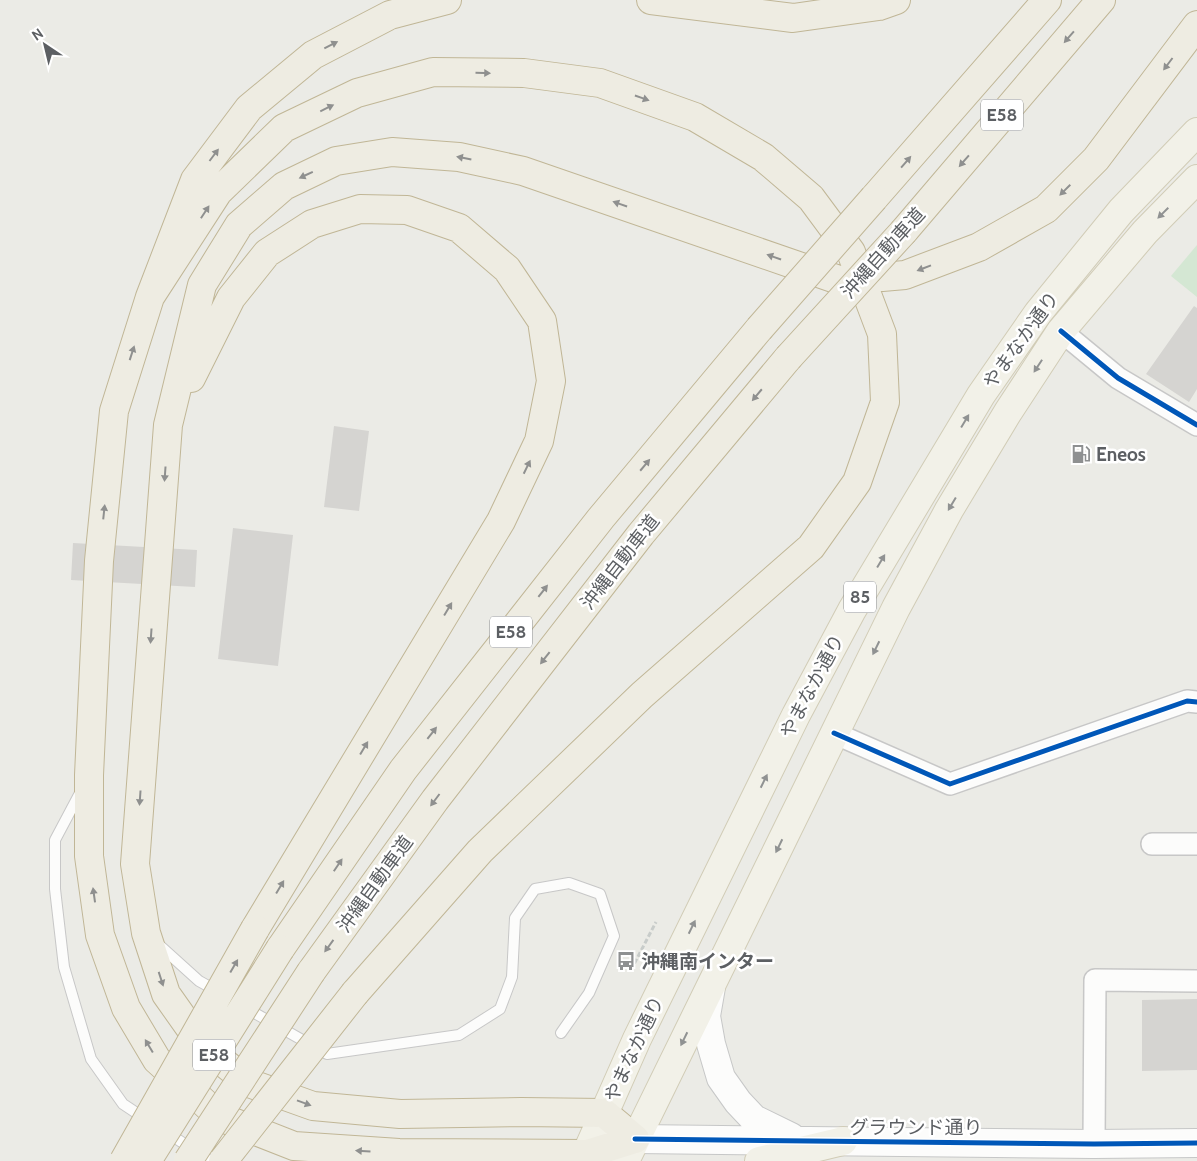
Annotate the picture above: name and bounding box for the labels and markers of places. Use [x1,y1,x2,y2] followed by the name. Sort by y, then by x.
[1070,443,1092,465] fuel station icon: Eneos
[1096,443,1146,466] place label: Eneos
[615,950,637,972] bus stop icon: 沖縄南インター
[641,950,774,973] place label: 沖縄南インター

